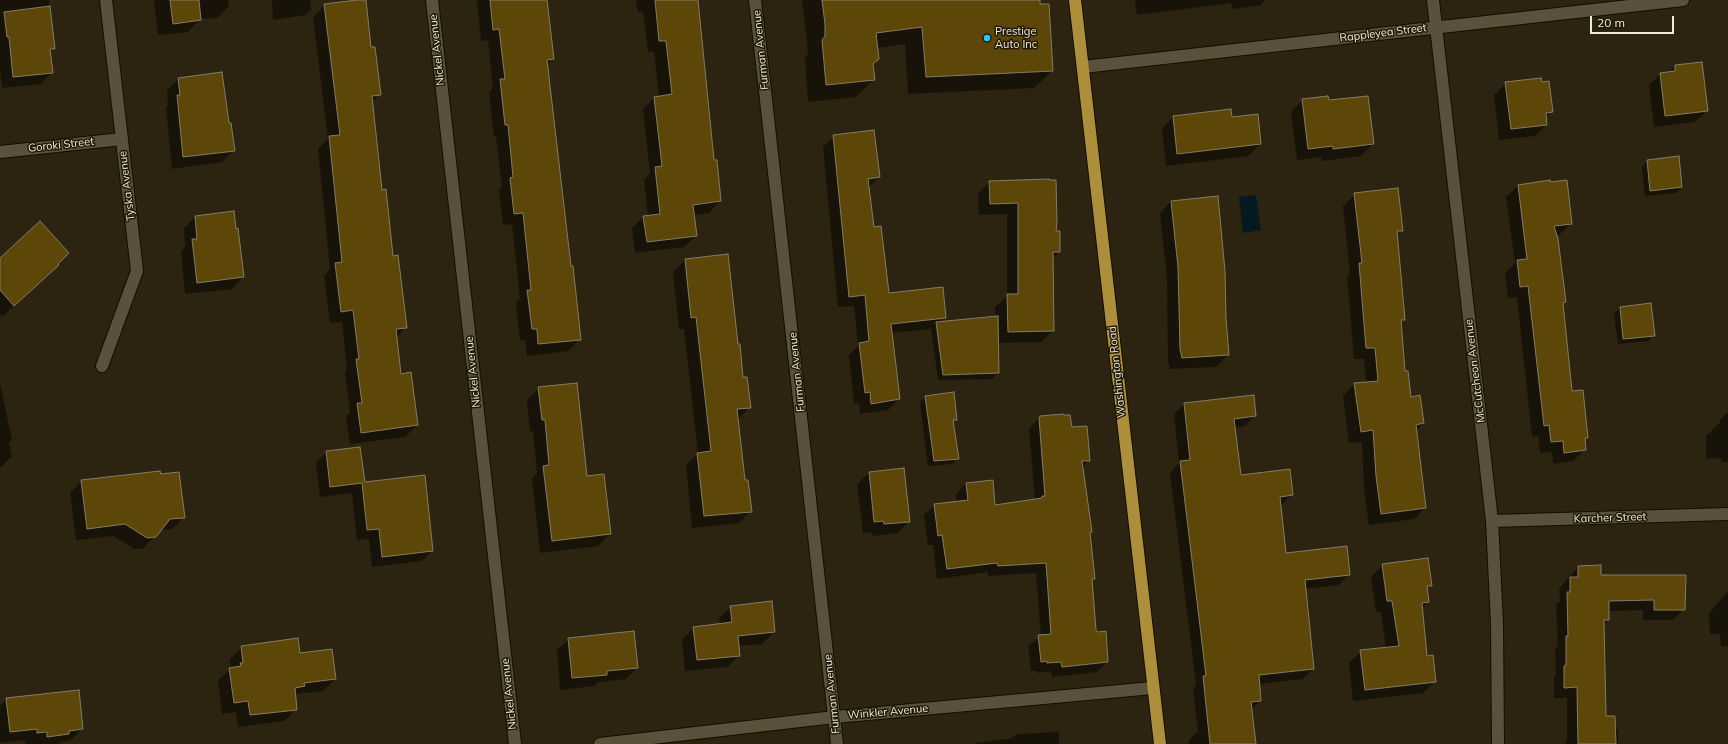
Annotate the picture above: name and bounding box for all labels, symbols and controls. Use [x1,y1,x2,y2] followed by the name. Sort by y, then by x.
[1592,8,1676,34] scale bar
[750,9,772,91] street label: Furman Avenue
[427,14,447,86] street label: Nickel Avenue
[1597,15,1625,30] text: 20 m
[1339,21,1427,45] street label: Rappleyea Street
[995,25,1037,51] place label: Prestige Auto Inc
[982,33,992,43] marker: Prestige Auto Inc
[27,135,95,155] street label: Goroki Street
[116,150,138,222] street label: Tyska Avenue
[1462,318,1488,424] street label: McCutcheon Avenue
[1106,325,1128,419] street label: Washington Road
[786,331,808,413] street label: Furman Avenue
[463,336,483,408] street label: Nickel Avenue
[1573,510,1647,526] street label: Karcher Street
[821,653,843,735] street label: Furman Avenue
[499,658,519,730] street label: Nickel Avenue
[847,702,929,722] street label: Winkler Avenue

